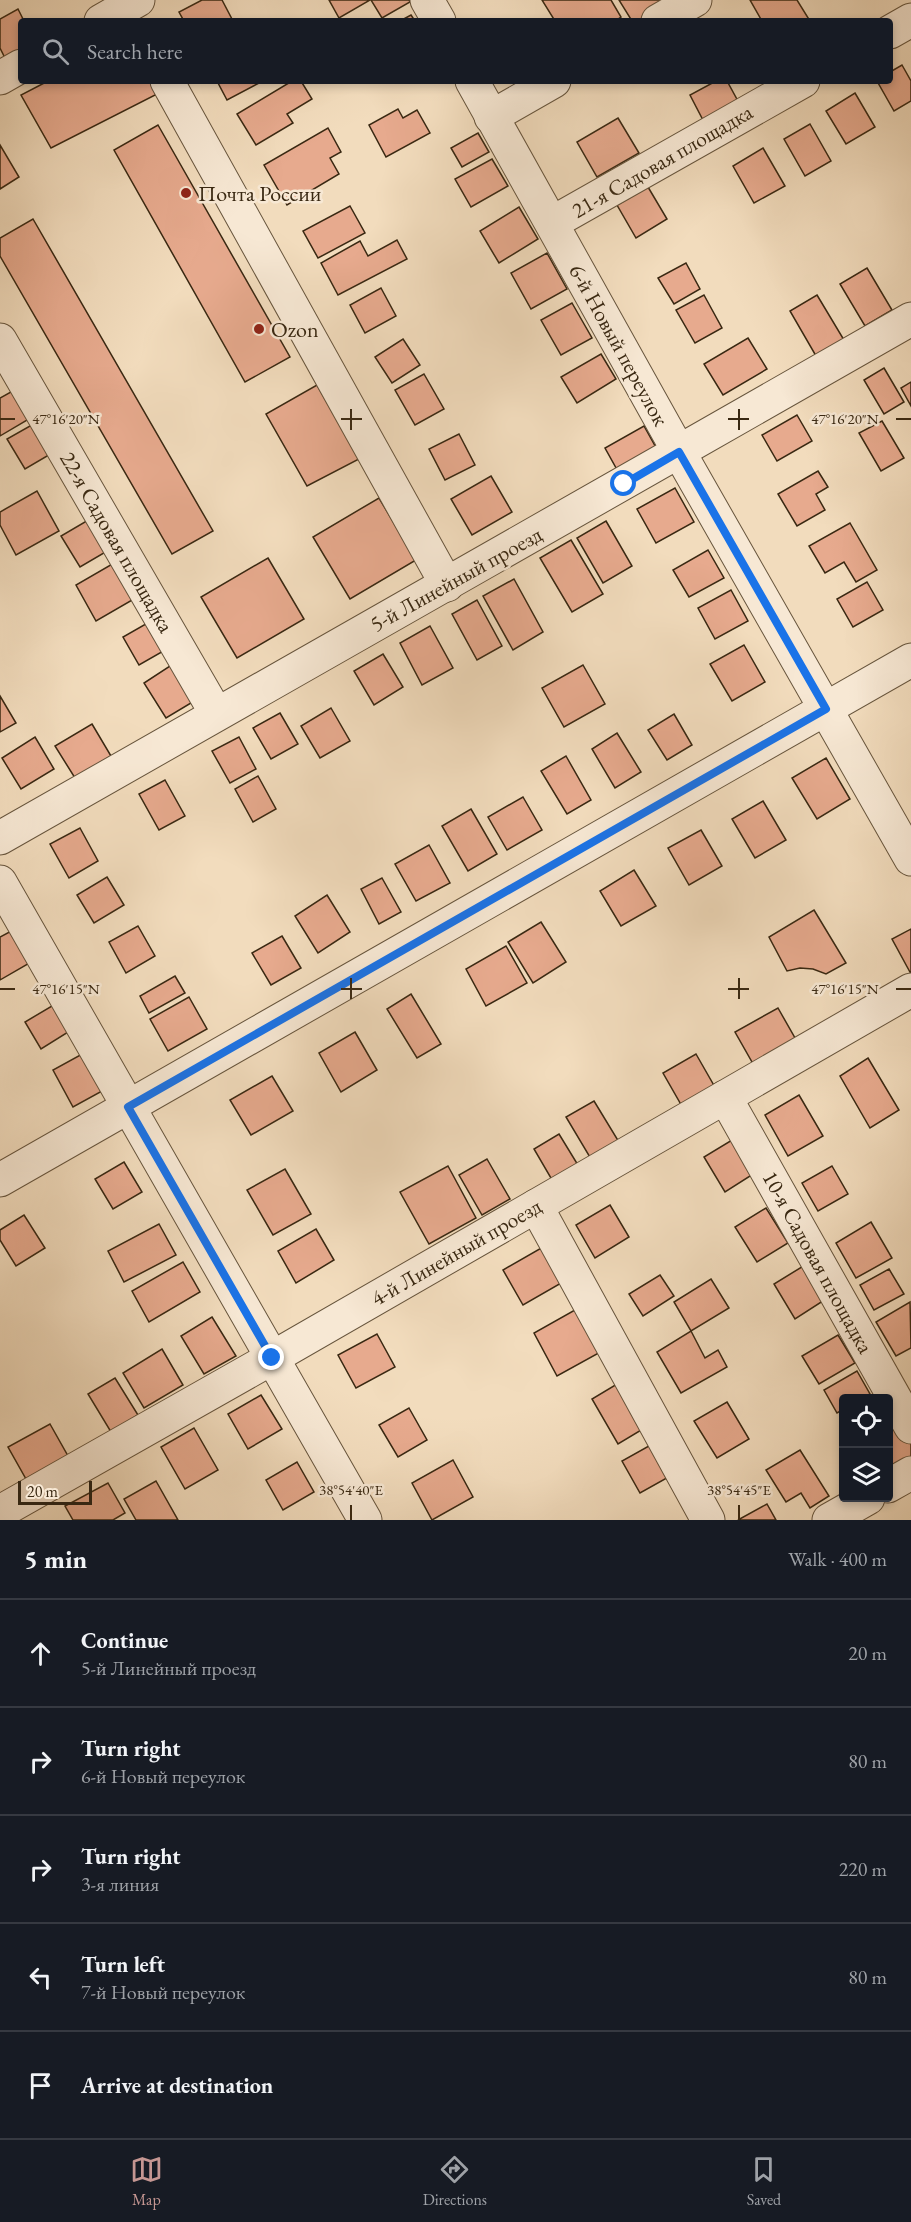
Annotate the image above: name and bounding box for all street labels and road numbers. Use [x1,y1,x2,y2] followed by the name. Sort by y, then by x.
[566,97,758,225] street label: 21-я Садовая площадка
[562,259,676,432] street label: 6-й Новый переулок
[53,446,181,638] street label: 22-я Садовая площадка
[365,520,547,638] street label: 5-й Линейный проезд
[756,1166,880,1359] street label: 10-я Садовая площадка
[365,1191,547,1313] street label: 4-й Линейный проезд

